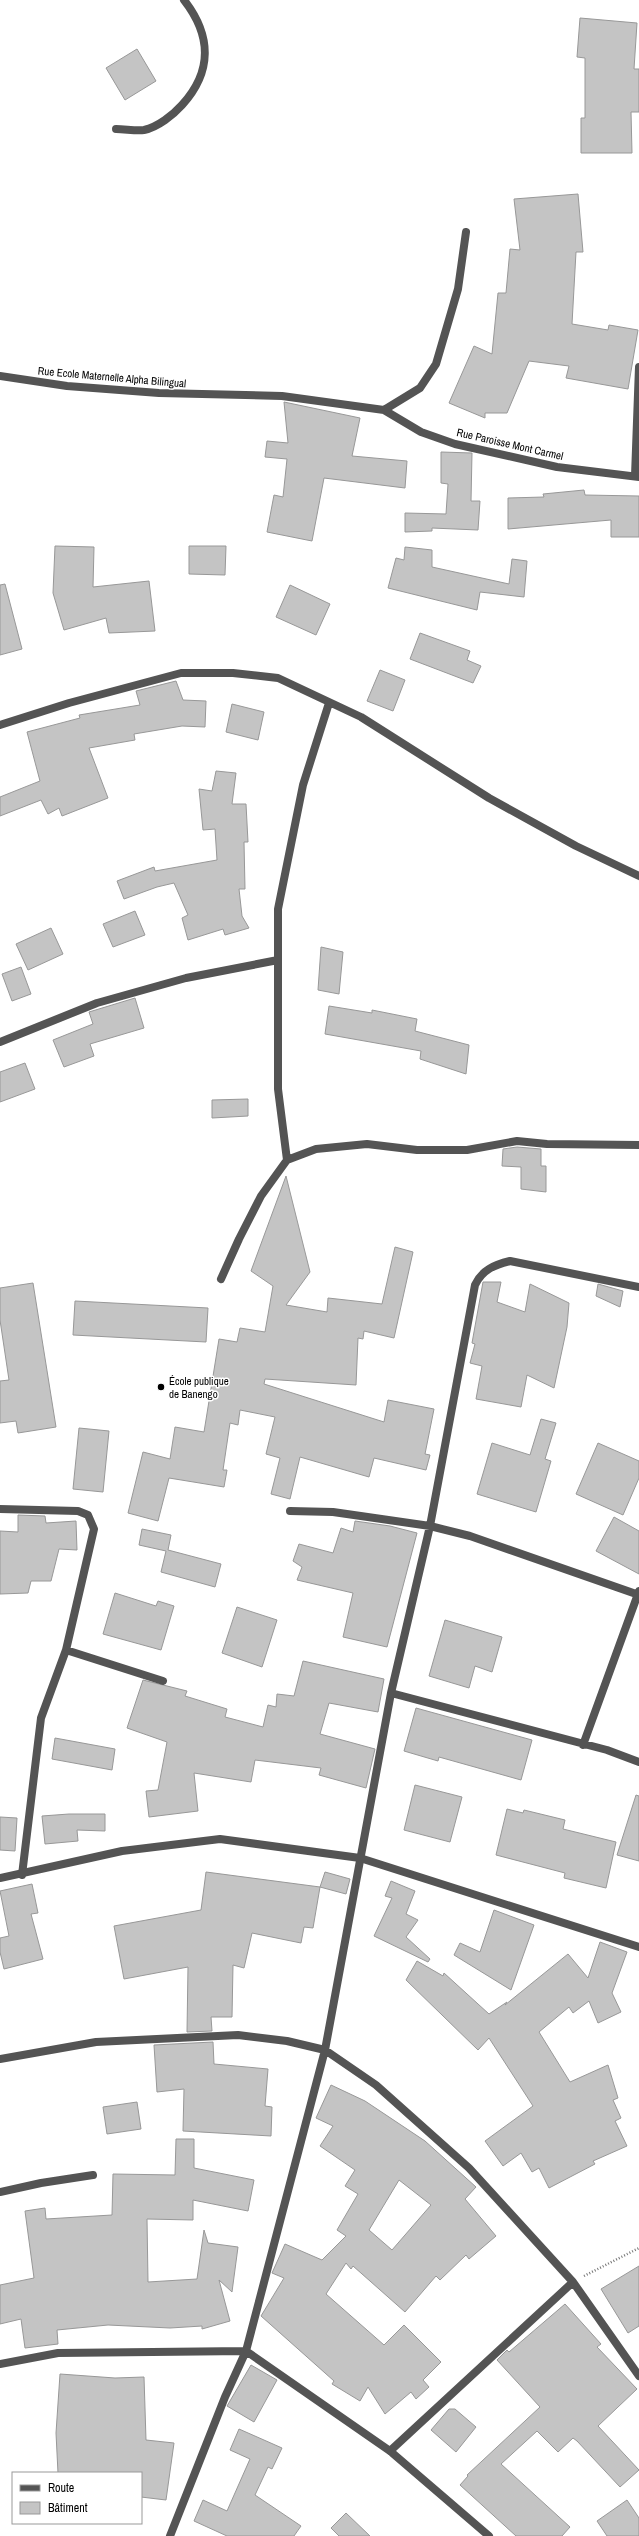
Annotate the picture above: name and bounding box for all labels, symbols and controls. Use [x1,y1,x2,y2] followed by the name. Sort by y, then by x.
[37,364,187,390] street label: Rue Ecole Maternelle Alpha Bilingual
[455,425,565,463] street label: Rue Paroisse Mont Carmel
[169,1374,229,1401] place label: École publique de Banengo
[156,1382,166,1392] marker: École publique de Banengo
[12,2472,142,2524] legend
[48,2480,74,2496] text: Route
[48,2500,88,2516] text: Bâtiment

